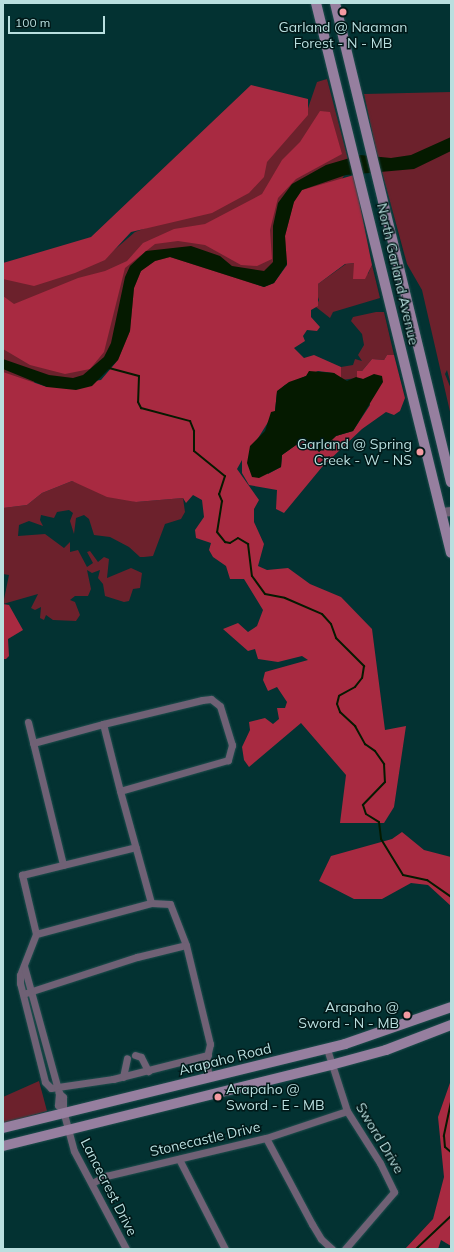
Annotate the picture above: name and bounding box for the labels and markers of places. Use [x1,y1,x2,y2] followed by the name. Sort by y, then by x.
[338,7,348,17] marker: Garland @ Naaman Forest - N - MB
[278,19,408,52] place label: Garland @ Naaman Forest - N - MB
[297,436,412,468] place label: Garland @ Spring Creek - W - NS
[415,447,425,457] marker: Garland @ Spring Creek - W - NS
[298,999,399,1032] place label: Arapaho @ Sword - N - MB
[402,1010,412,1020] marker: Arapaho @ Sword - N - MB
[226,1081,324,1114] place label: Arapaho @ Sword - E - MB
[213,1092,223,1102] marker: Arapaho @ Sword - E - MB

